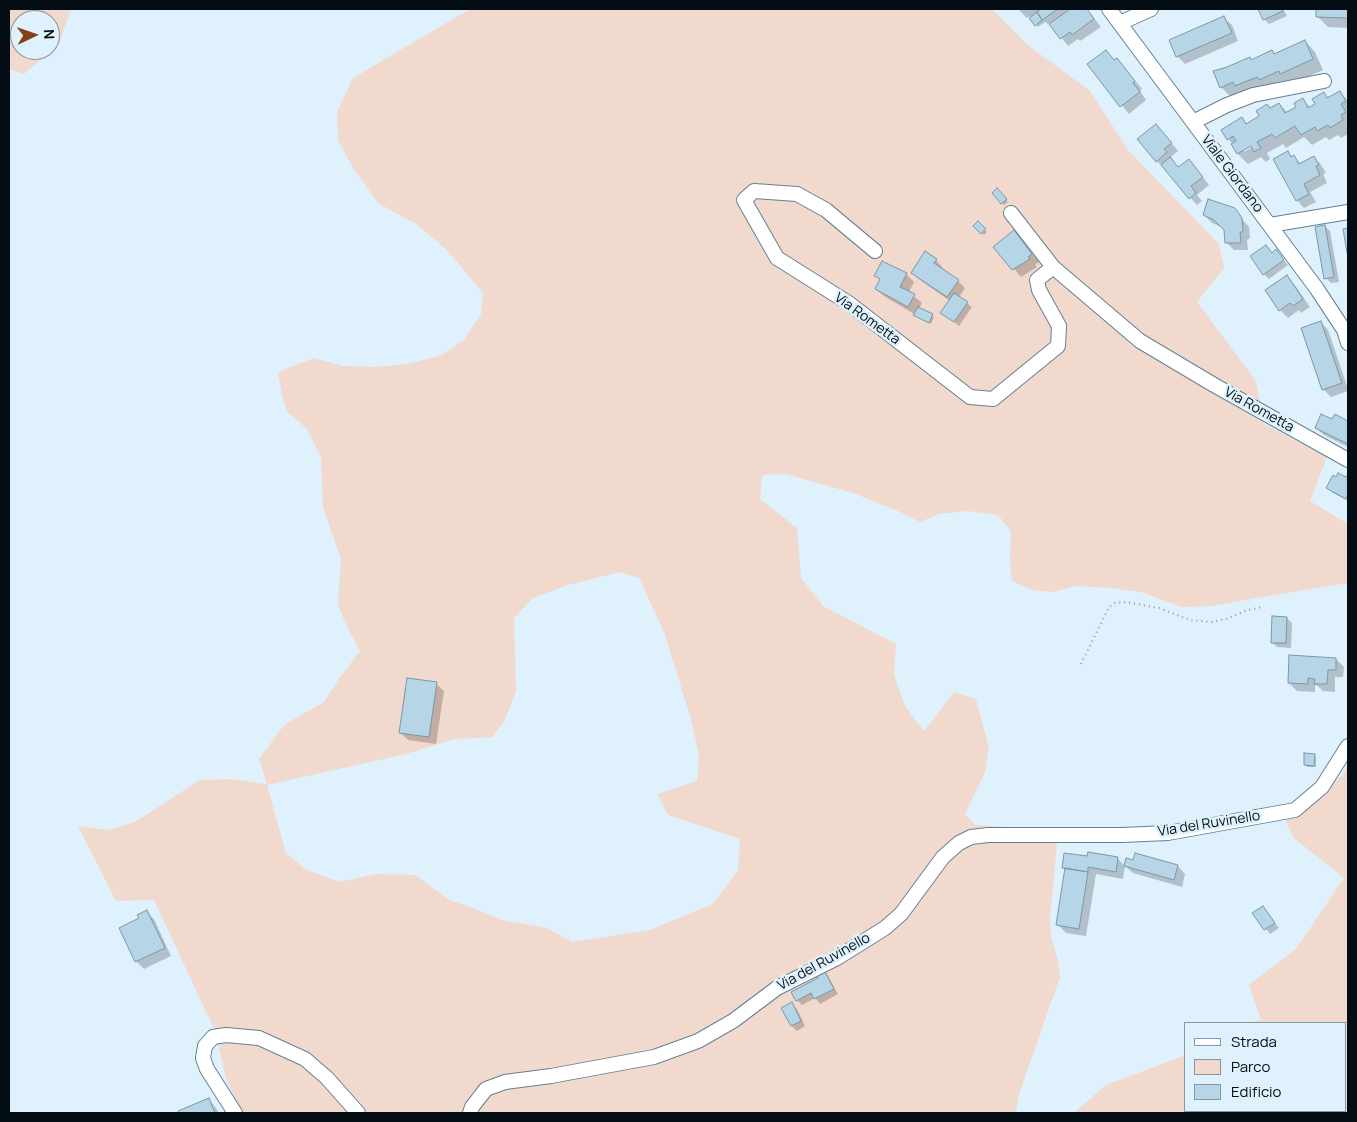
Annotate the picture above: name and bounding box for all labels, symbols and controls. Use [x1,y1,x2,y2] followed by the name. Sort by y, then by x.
[10,10,60,60] north arrow
[40,29,59,40] text: N
[1197,132,1267,216] street label: Viale Giordano
[831,289,903,349] street label: Via Rometta
[1221,384,1297,436] street label: Via Rometta
[1157,808,1261,840] street label: Via del Ruvinello
[775,930,873,994] street label: Via del Ruvinello
[1184,1022,1347,1112] legend
[1231,1031,1277,1052] text: Strada
[1231,1056,1270,1077] text: Parco
[1231,1081,1281,1102] text: Edificio

